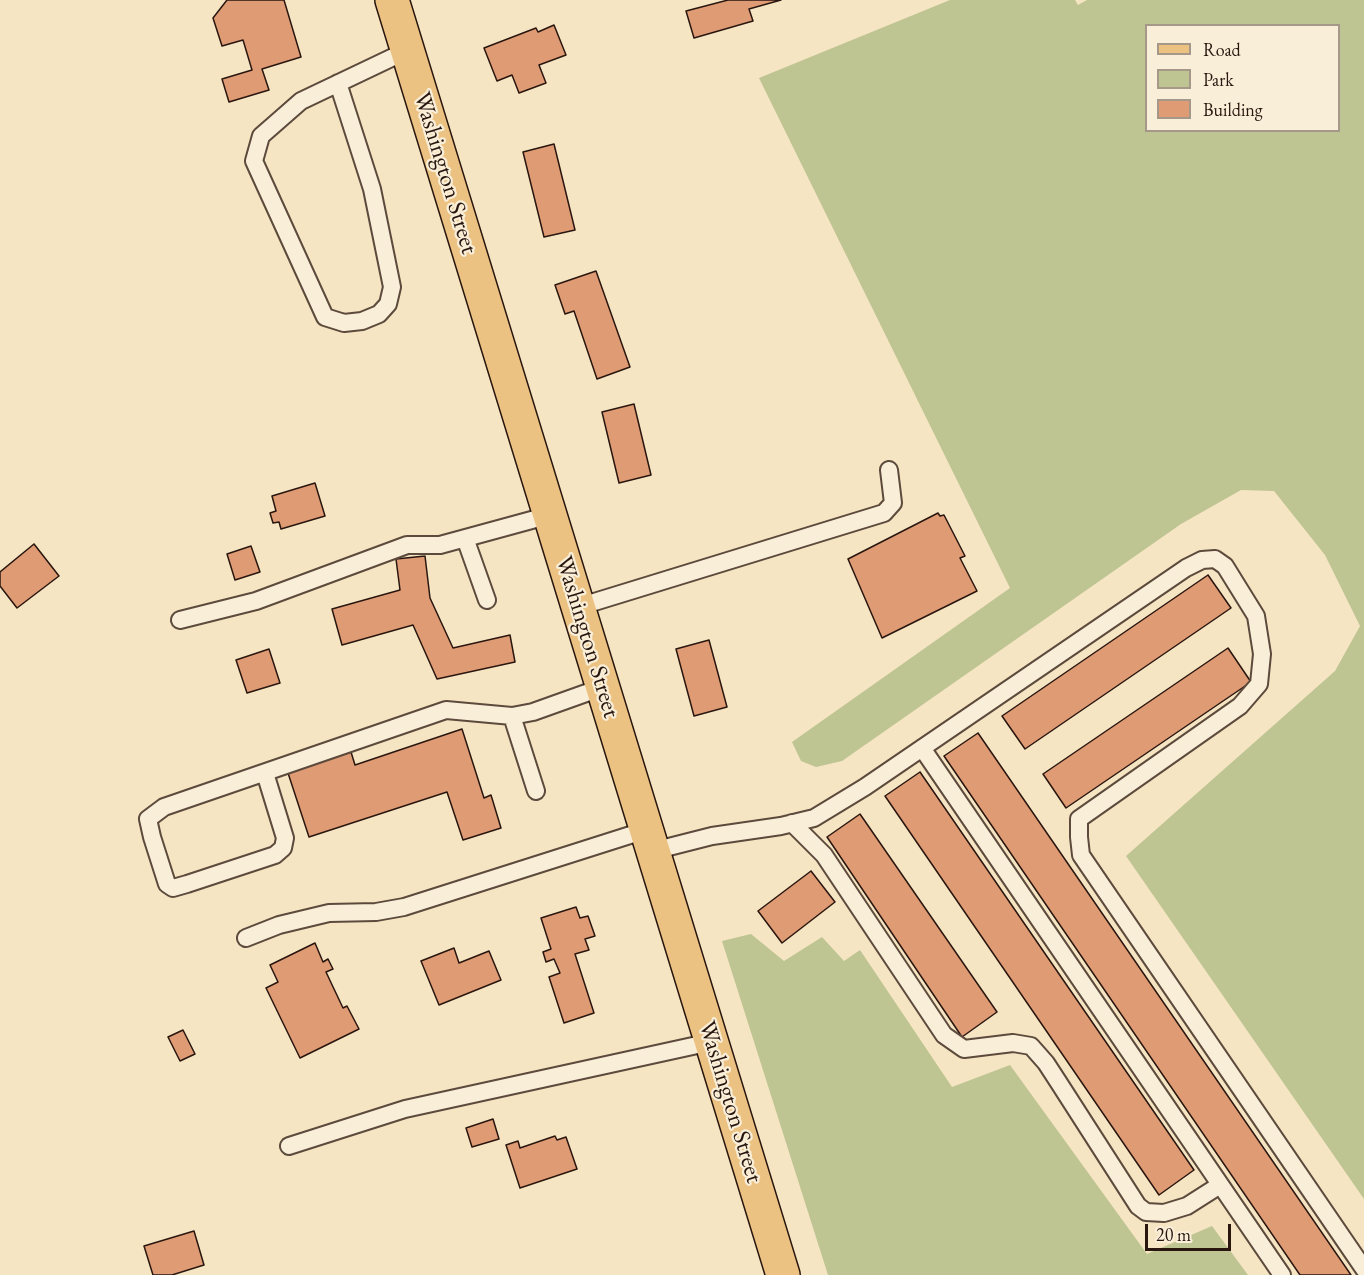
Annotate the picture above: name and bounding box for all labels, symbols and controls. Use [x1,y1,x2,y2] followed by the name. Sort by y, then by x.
[1145,24,1340,132] legend
[1203,38,1241,61] text: Road
[1203,68,1234,91] text: Park
[407,89,483,257] street label: Washington Street
[1203,98,1263,121] text: Building
[549,553,625,721] street label: Washington Street
[692,1018,768,1186] street label: Washington Street
[1148,1212,1234,1250] scale bar
[1156,1223,1191,1246] text: 20 m

